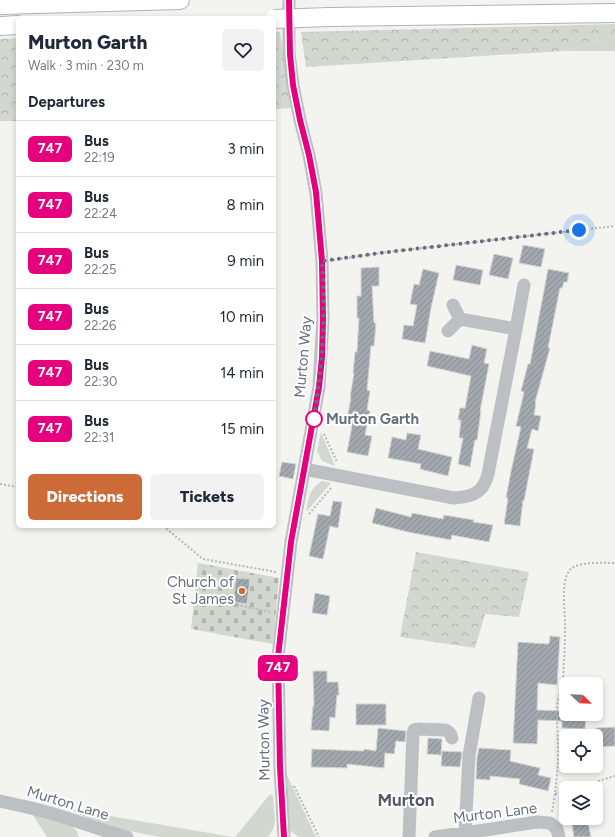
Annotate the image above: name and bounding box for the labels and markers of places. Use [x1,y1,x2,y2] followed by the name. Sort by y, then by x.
[305,410,323,428] marker: Murton Garth
[326,410,419,428] place label: Murton Garth
[167,573,234,608] place label: Church of St James
[237,586,247,596] marker: Church of St James

